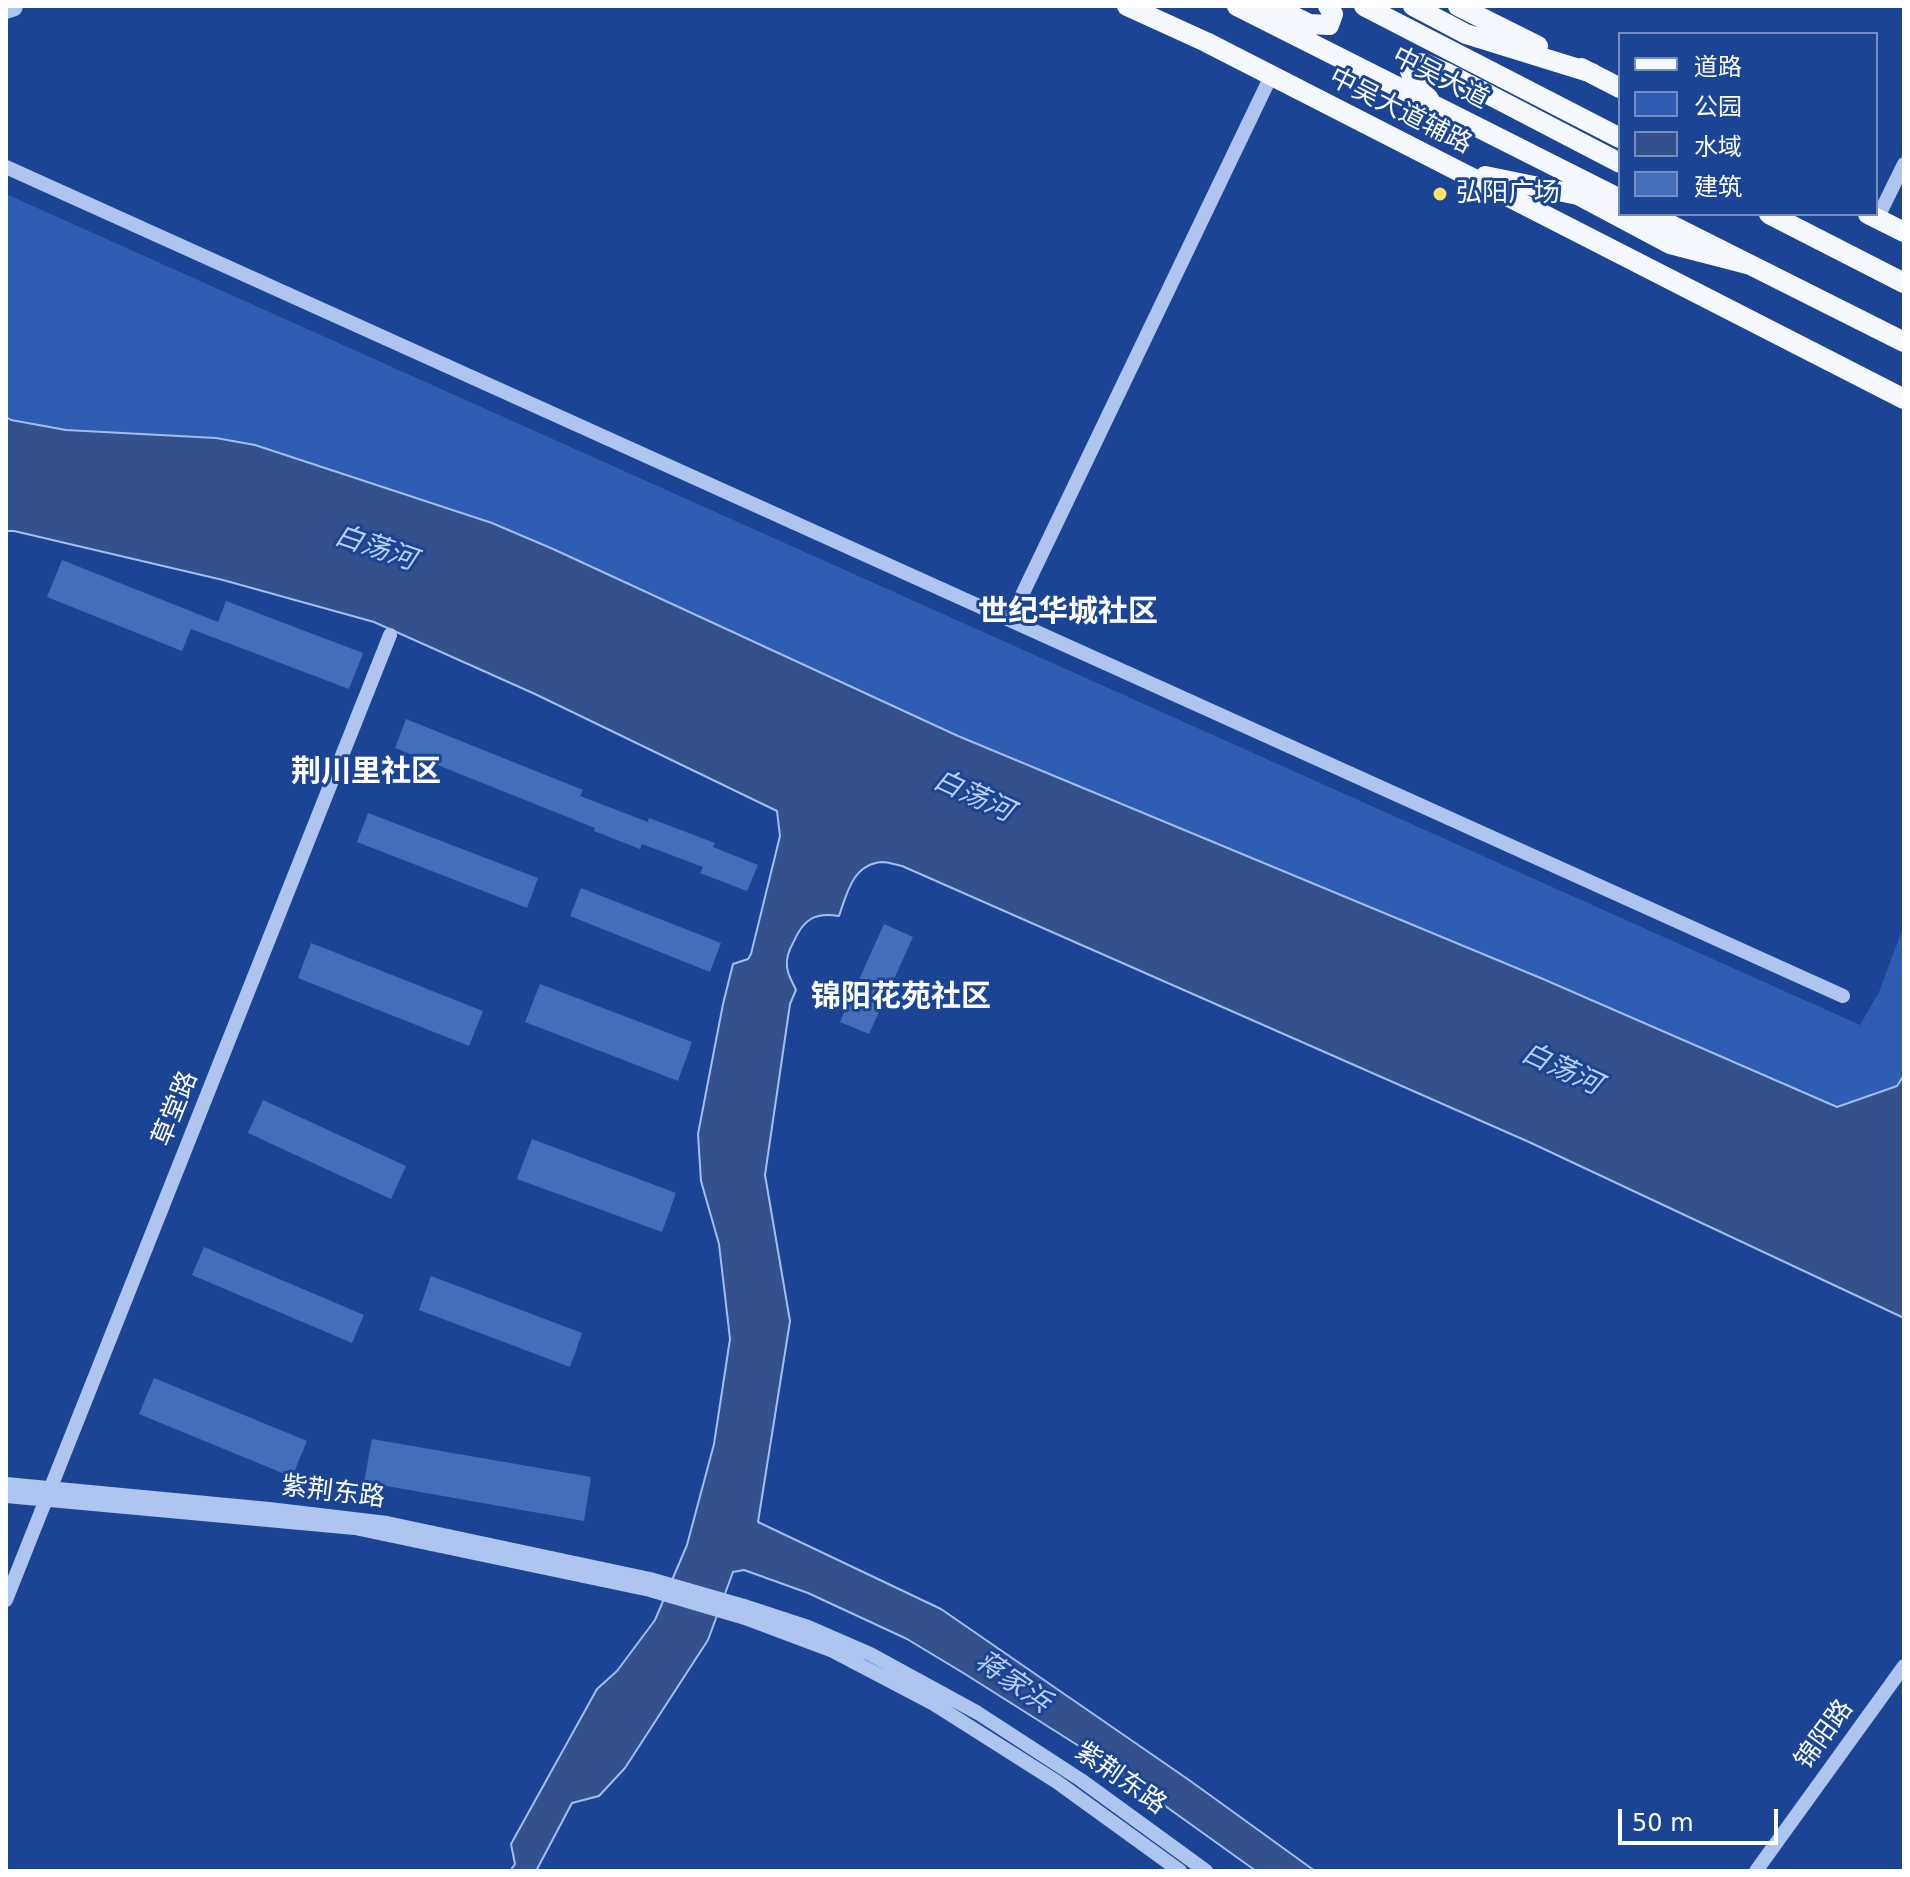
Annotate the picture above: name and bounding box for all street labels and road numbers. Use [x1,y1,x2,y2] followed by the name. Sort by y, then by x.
[1387,41,1493,117] street label: 中吴大道
[1323,63,1477,161] street label: 中吴大道辅路
[147,1067,205,1151] street label: 草堂路
[279,1471,387,1515] street label: 紫荆东路
[1789,1694,1861,1776] street label: 锦阳路
[1068,1736,1172,1822] street label: 紫荆东路

